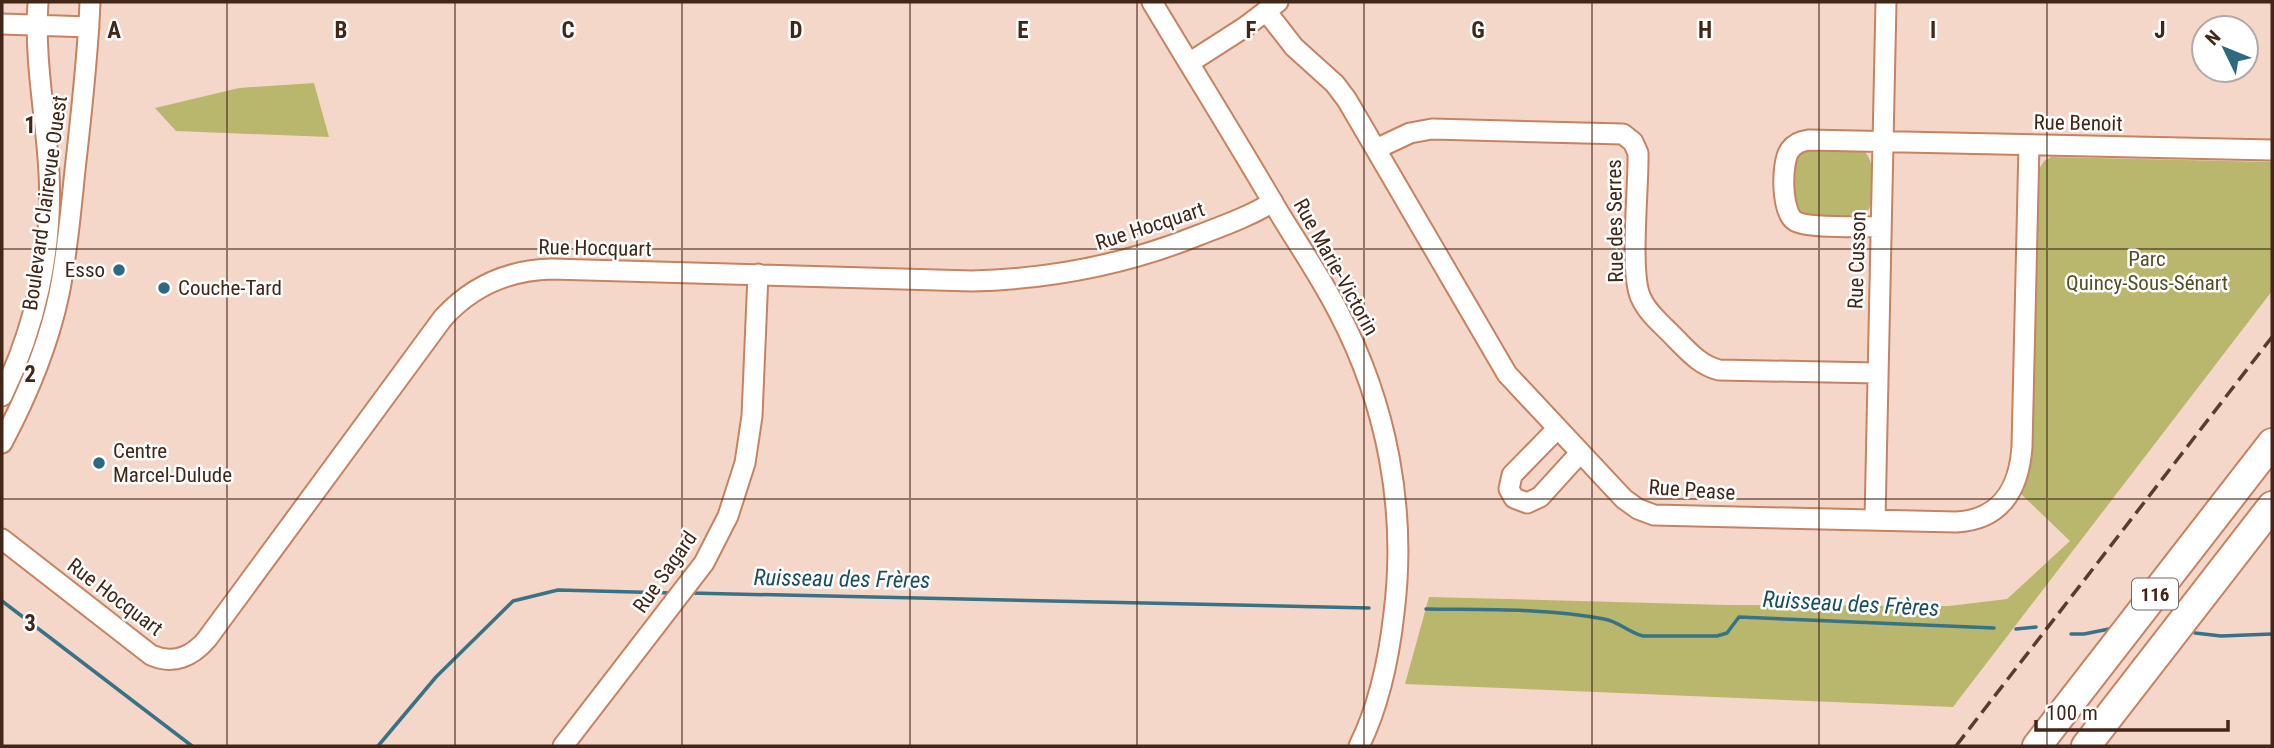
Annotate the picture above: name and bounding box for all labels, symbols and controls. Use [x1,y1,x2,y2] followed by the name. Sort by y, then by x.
[2190,14,2260,84] north arrow
[107,17,121,44] text: A
[335,17,347,44] text: B
[561,17,575,44] text: C
[790,17,803,44] text: D
[1017,17,1029,44] text: E
[1246,17,1257,44] text: F
[1471,17,1485,44] text: G
[1698,17,1712,44] text: H
[1930,17,1936,44] text: I
[2154,17,2166,44] text: J
[2201,26,2225,50] text: N
[18,94,72,312] street label: Boulevard Clairevue Ouest
[2033,110,2123,136] street label: Rue Benoit
[24,112,36,139] text: 1
[1602,159,1628,283] street label: Rue des Serres
[1289,195,1383,339] street label: Rue Marie-Victorin
[1093,197,1207,255] street label: Rue Hocquart
[1843,211,1871,309] street label: Rue Cusson
[538,235,652,261] street label: Rue Hocquart
[2066,247,2228,295] park label: Parc Quincy-Sous-Sénart
[65,258,105,282] place label: Esso
[111,262,127,278] marker: Esso
[178,276,282,300] place label: Couche-Tard
[156,280,172,296] marker: Couche-Tard
[24,361,36,388] text: 2
[113,439,232,487] place label: Centre Marcel-Dulude
[91,455,107,471] marker: Centre Marcel-Dulude
[1648,475,1736,505] street label: Rue Pease
[628,527,702,617] street label: Rue Sagard
[63,553,167,641] street label: Rue Hocquart
[753,564,931,594] water label: Ruisseau des Frères
[2132,579,2178,610] road number: 116
[1762,586,1940,622] water label: Ruisseau des Frères
[24,610,36,637] text: 3
[2036,688,2228,732] scale bar
[2046,701,2098,725] text: 100 m

